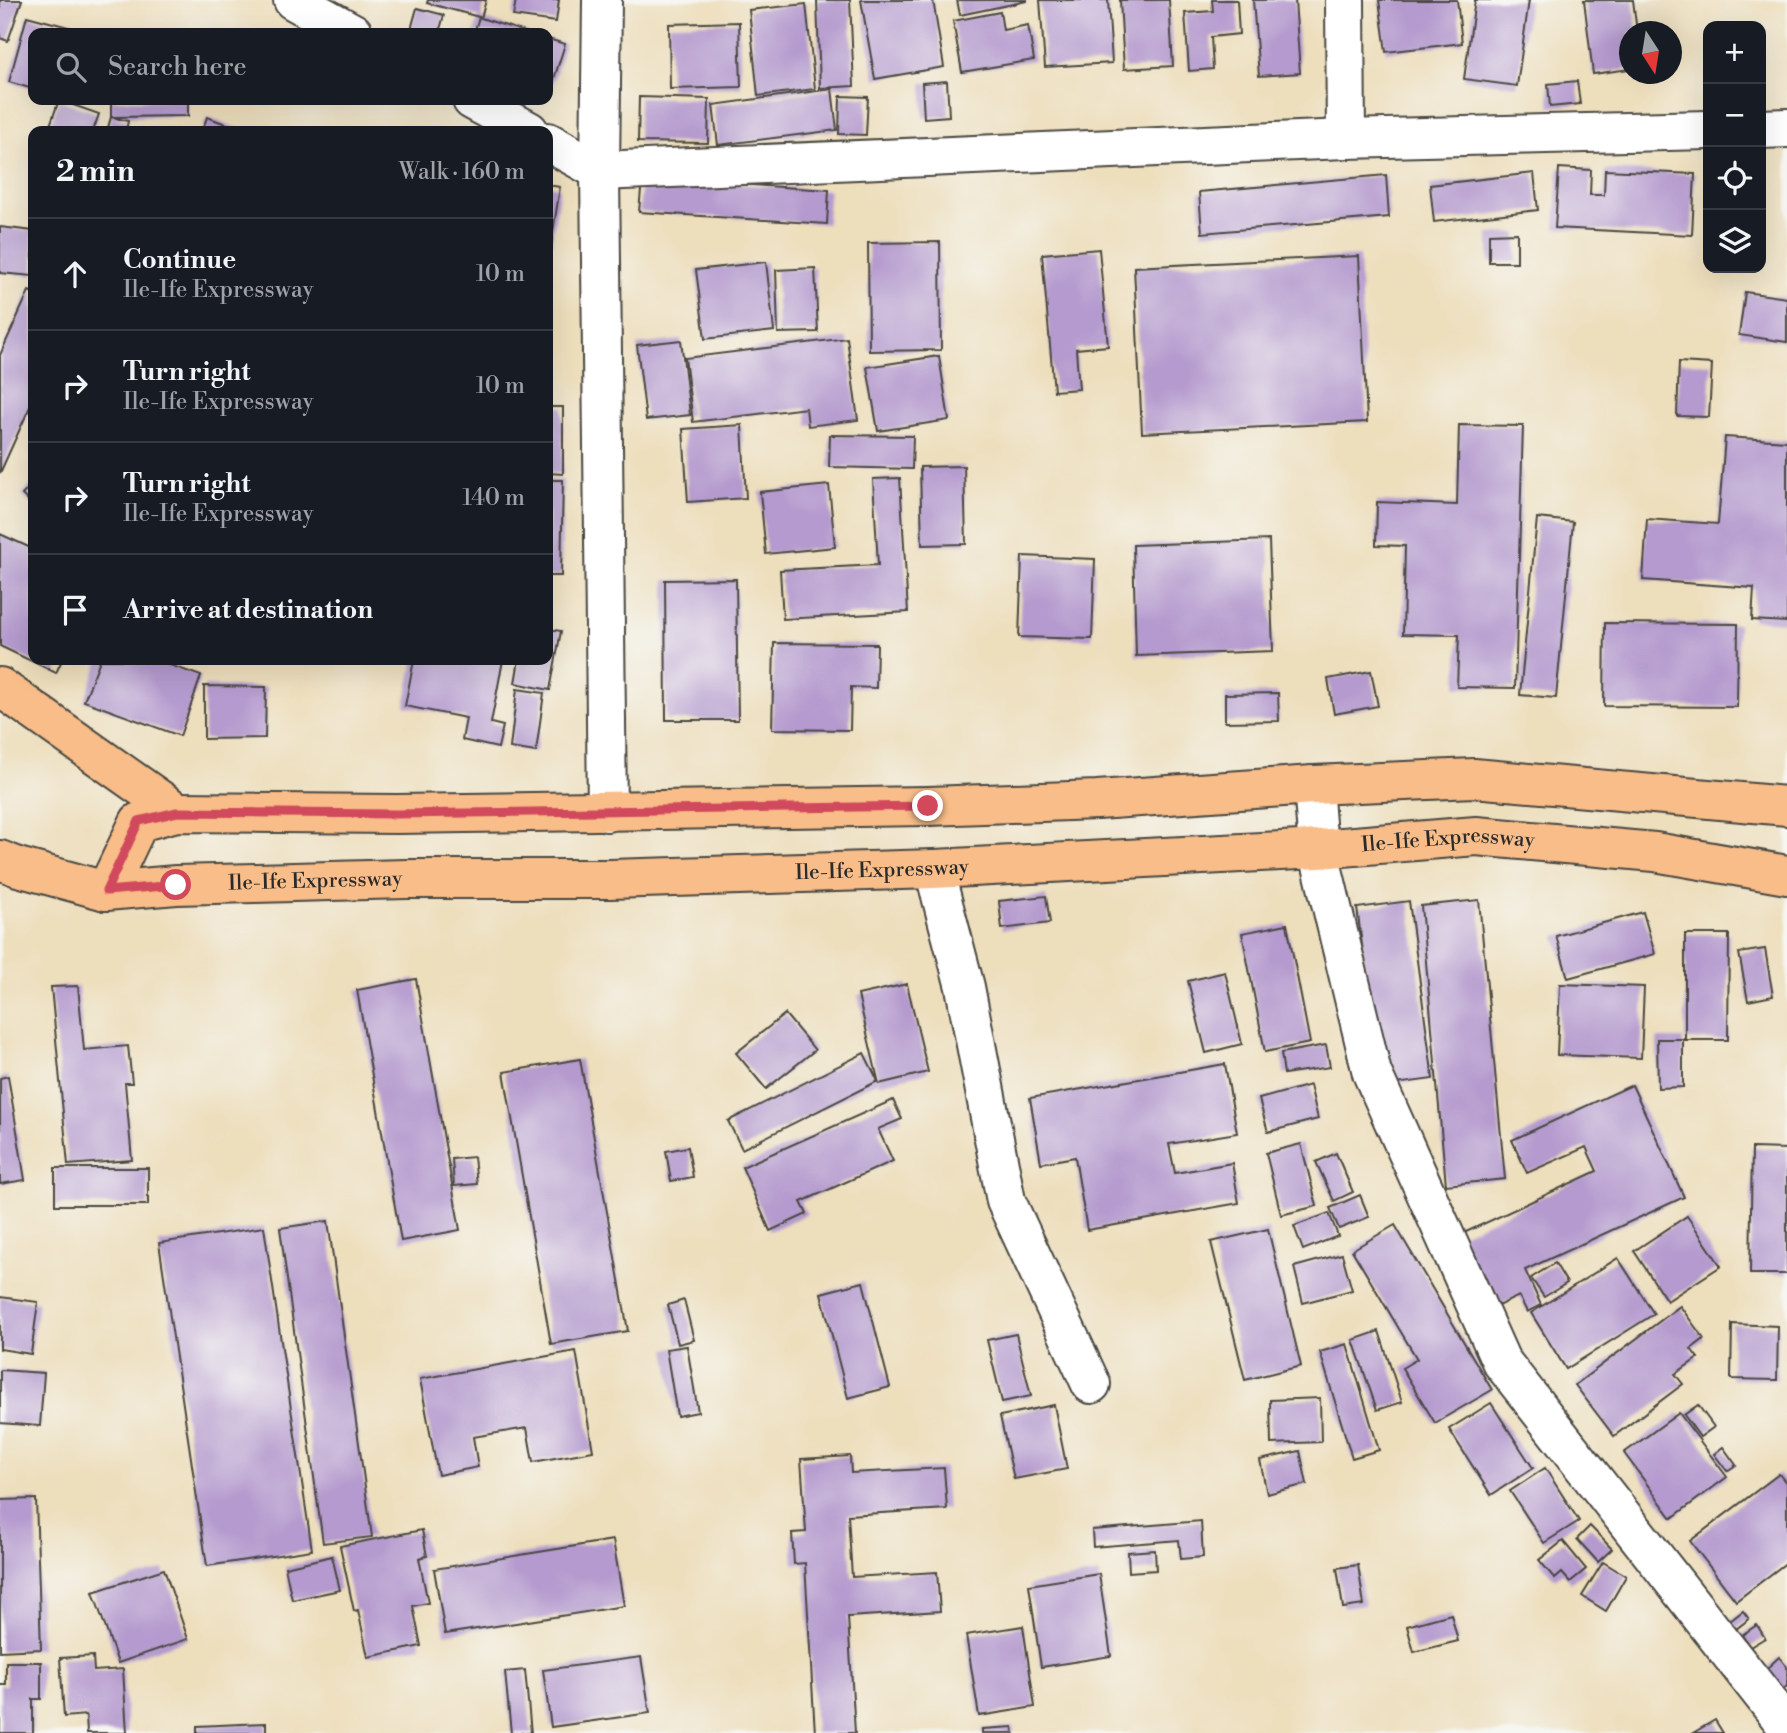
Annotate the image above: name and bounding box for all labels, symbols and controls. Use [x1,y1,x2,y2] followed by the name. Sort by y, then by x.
[1619,21,1682,84] north arrow
[1703,21,1766,273] map controls
[1703,21,1766,84] button: +
[28,28,553,105] search box
[52,48,90,86] icon: search
[108,51,247,83] text: Search here
[1703,84,1766,147] button: −
[1703,147,1766,210] button: locate
[56,153,135,191] text: 2 min
[399,158,525,186] text: Walk · 160 m
[1703,210,1766,273] button: layers
[123,244,236,276] text: Continue
[56,255,94,293] icon: ahead
[476,260,525,288] text: 10 m
[123,276,314,304] text: Ile-Ife Expressway
[123,356,251,388] text: Turn right
[56,367,94,405] icon: right
[476,372,525,400] text: 10 m
[123,388,314,416] text: Ile-Ife Expressway
[123,468,251,500] text: Turn right
[56,479,94,517] icon: right
[462,484,525,512] text: 140 m
[123,500,314,528] text: Ile-Ife Expressway
[56,591,94,629] icon: arrive
[123,594,373,626] text: Arrive at destination
[912,790,943,821] route end
[1360,823,1537,858] street label: Ile-Ife Expressway
[795,854,970,886] street label: Ile-Ife Expressway
[228,866,403,897] street label: Ile-Ife Expressway
[160,869,191,900] route start

